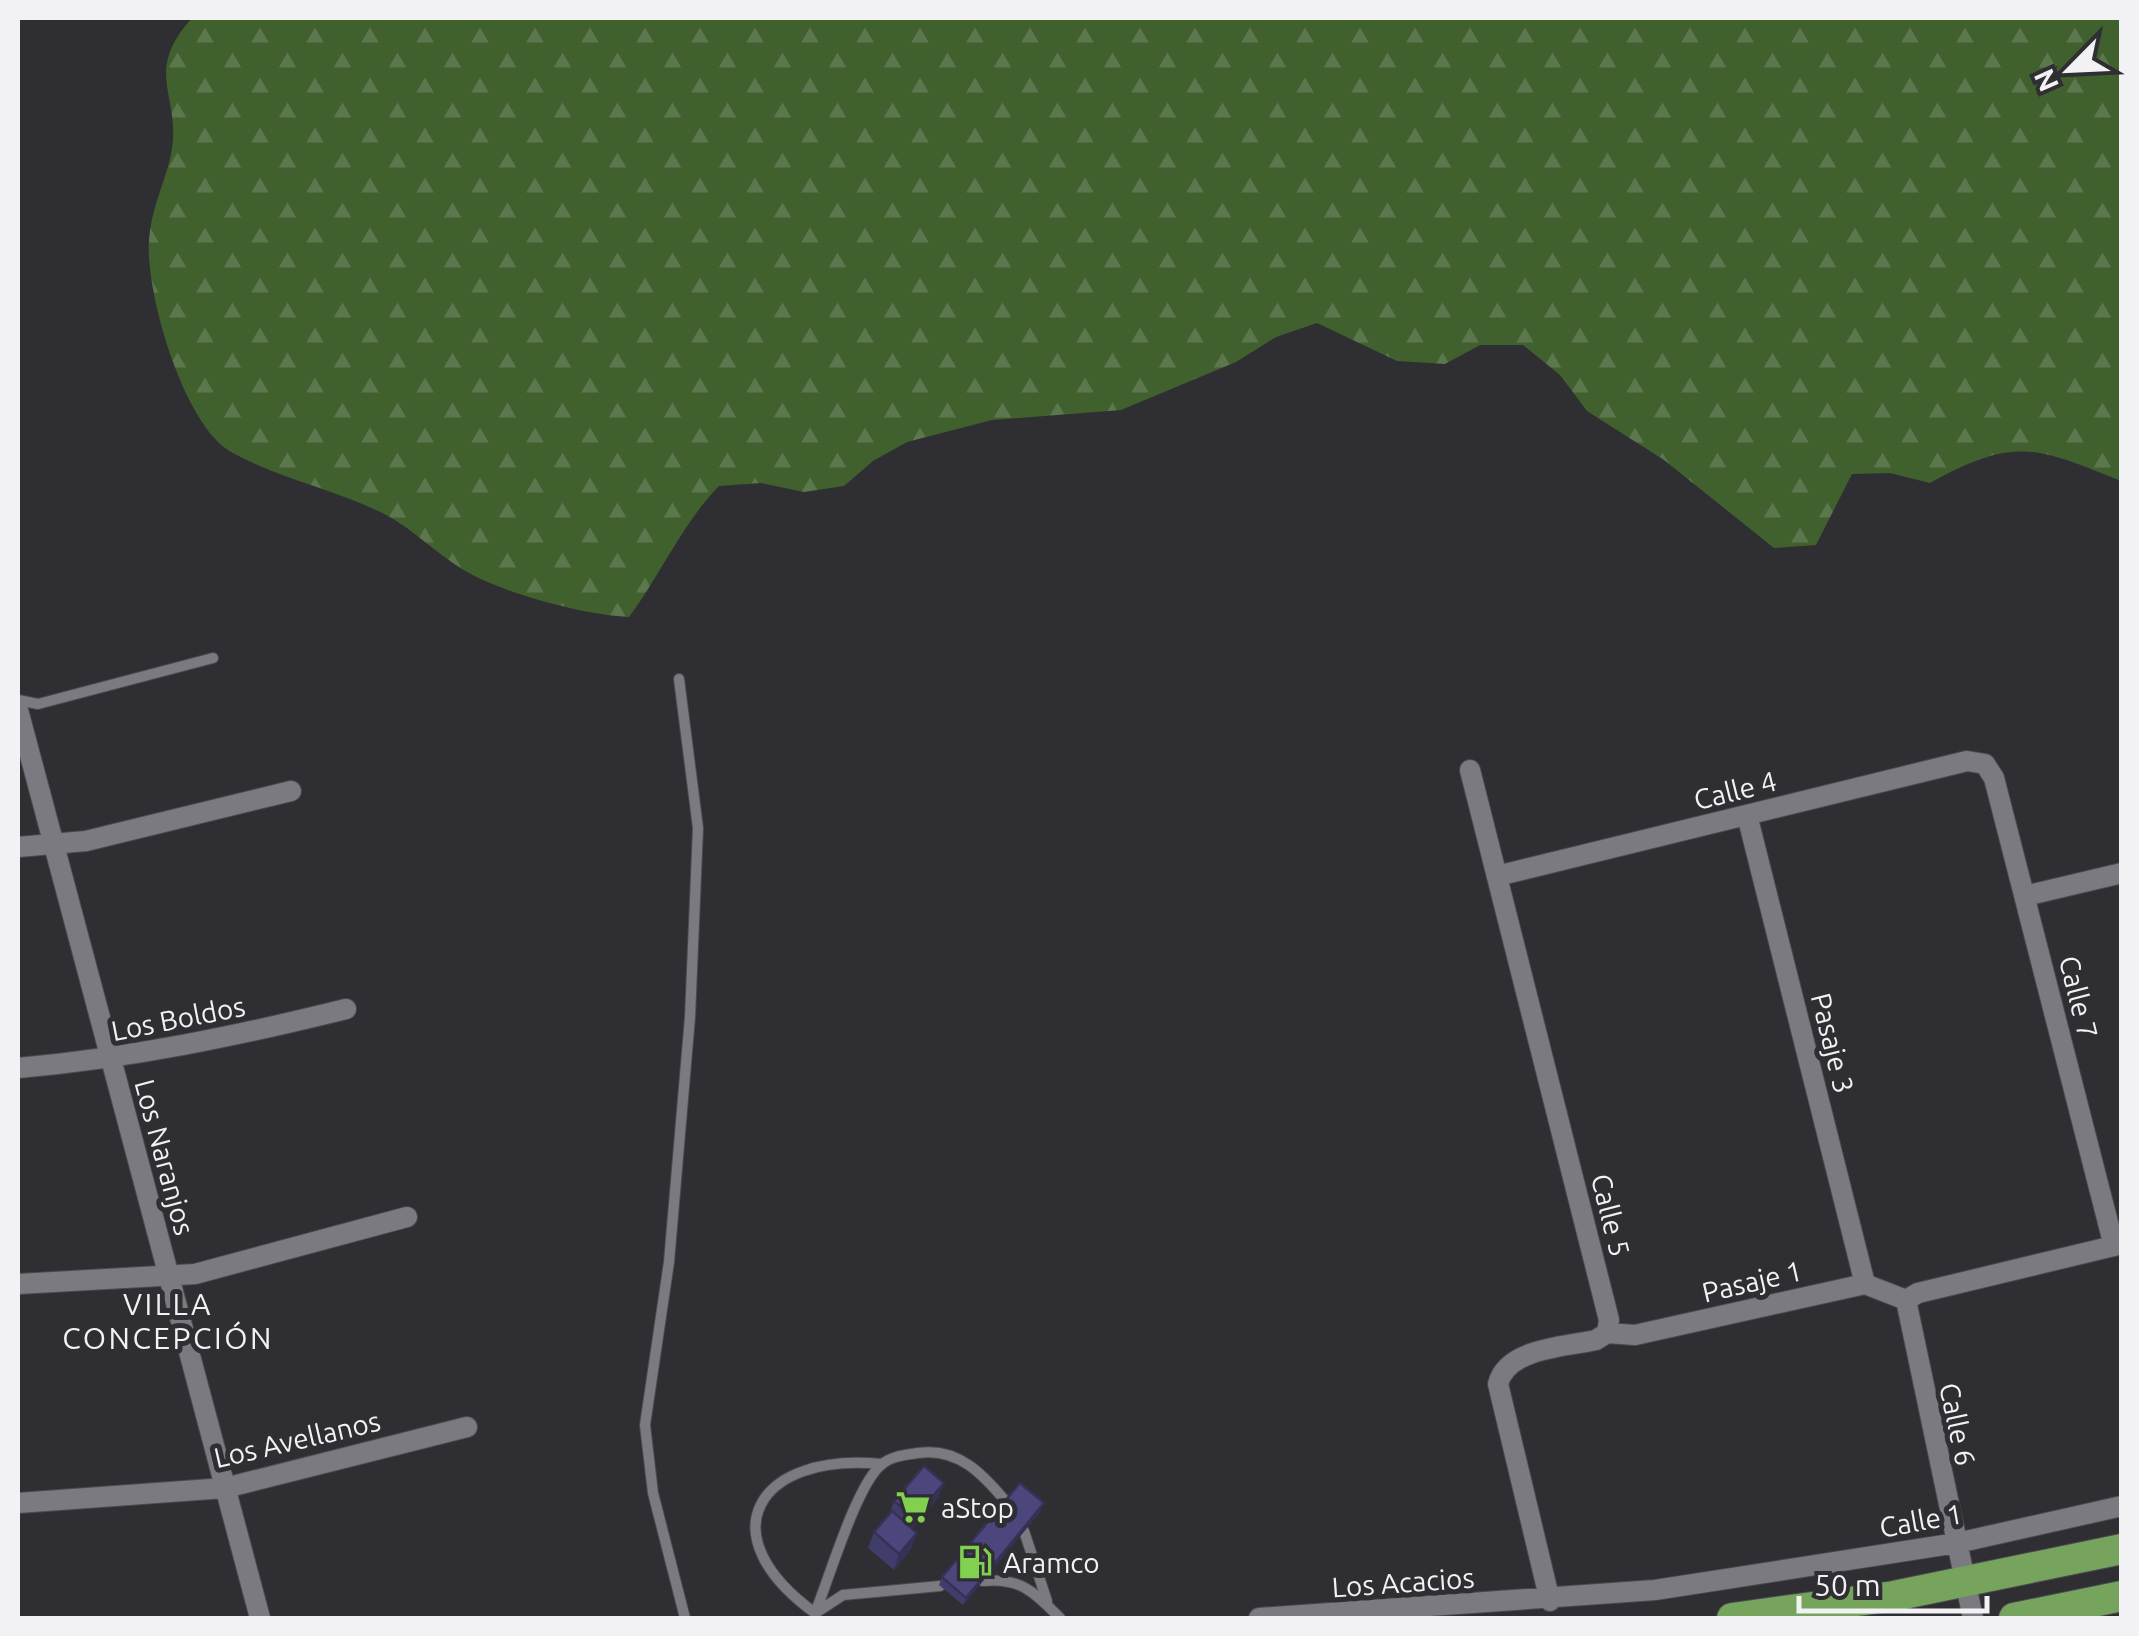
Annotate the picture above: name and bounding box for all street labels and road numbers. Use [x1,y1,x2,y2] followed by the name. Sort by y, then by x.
[1691,765,1779,815] street label: Calle 4
[2054,953,2104,1041] street label: Calle 7
[108,990,248,1046] street label: Los Boldos
[1806,990,1860,1096] street label: Pasaje 3
[129,1076,201,1238] street label: Los Naranjos
[1586,1171,1636,1259] street label: Calle 5
[1699,1254,1805,1308] street label: Pasaje 1
[1934,1380,1982,1468] street label: Calle 6
[211,1405,383,1473] street label: Los Avellanos
[1877,1497,1965,1543] street label: Calle 1
[1331,1562,1475,1602] street label: Los Acacios

